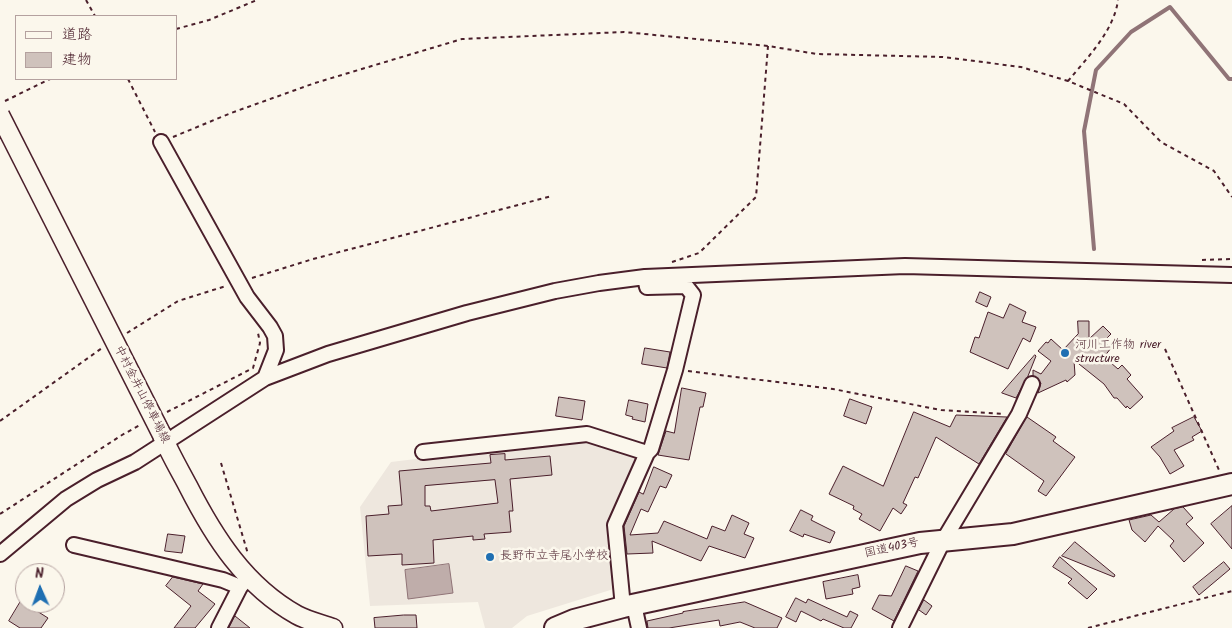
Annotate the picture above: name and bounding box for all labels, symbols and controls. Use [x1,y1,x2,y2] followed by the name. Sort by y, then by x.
[15,15,178,80] legend
[62,23,92,47] text: 道路
[62,48,92,72] text: 建物
[1075,339,1161,367] place label: 河川工作物 river structure
[110,344,172,446] street label: 中村金井山停車場線
[1059,347,1071,359] marker: 河川工作物 river structure
[863,536,921,562] street label: 国道403号
[500,550,608,564] place label: 長野市立寺尾小学校
[484,551,496,563] marker: 長野市立寺尾小学校
[15,563,65,613] north arrow
[35,563,44,585] text: N

